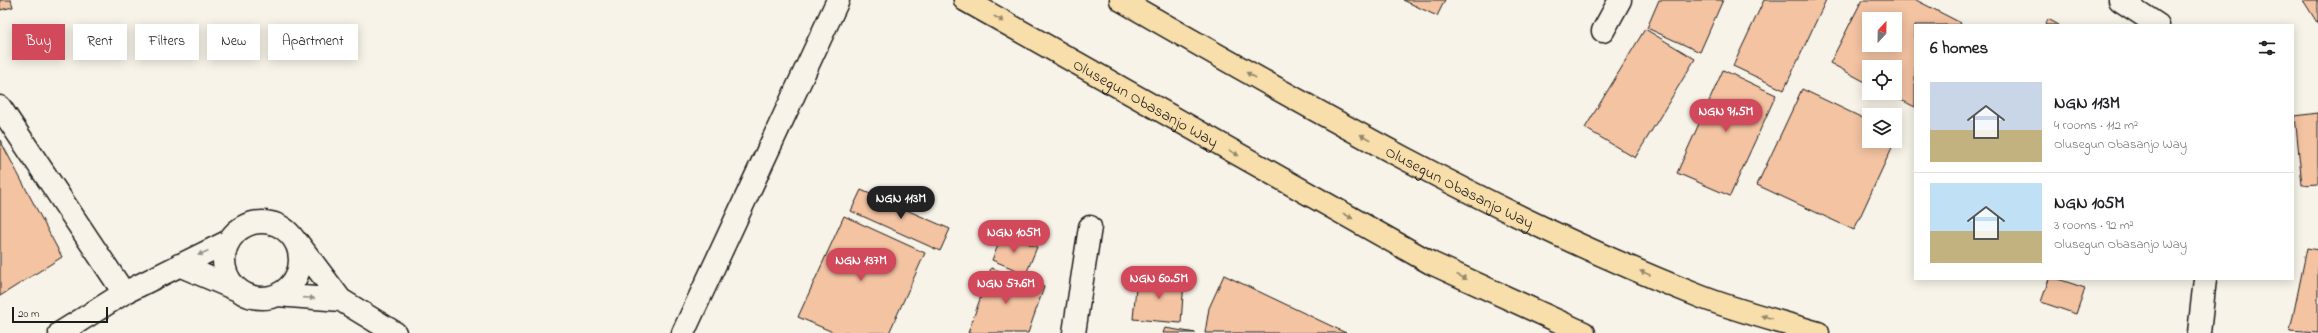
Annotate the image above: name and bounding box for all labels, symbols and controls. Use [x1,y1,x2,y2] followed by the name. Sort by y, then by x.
[1862,12,1902,52] north arrow
[1862,12,1902,148] map controls
[993,16,1005,23] one-way arrow
[12,24,65,60] chip: Buy
[73,24,127,60] chip: Rent
[135,24,199,60] chip: Filters
[207,24,260,60] chip: New
[268,24,358,60] chip: Apartment
[1930,36,1988,61] text: 6 homes
[2256,37,2278,59] icon: filters
[1068,53,1222,155] street label: Olusegun Obasanjo Way
[1862,60,1902,100] button: locate
[1245,71,1257,78] one-way arrow
[2054,91,2120,116] text: NGN 113M
[1962,98,2010,146] icon: home
[1680,99,1772,133] pin: NGN 91.5M
[1699,102,1753,121] text: NGN 91.5M
[1862,108,1902,148] button: layers
[2054,116,2138,135] text: 4 rooms · 112 m²
[1359,133,1371,140] one-way arrow
[2054,135,2187,154] text: Olusegun Obasanjo Way
[1381,140,1538,236] street label: Olusegun Obasanjo Way
[1228,149,1240,156] one-way arrow
[860,186,942,220] pin: NGN 113M
[876,189,926,208] text: NGN 113M
[2054,191,2125,216] text: NGN 105M
[1962,199,2010,247] icon: home
[1342,213,1353,219] one-way arrow
[2054,216,2134,235] text: 3 rooms · 92 m²
[973,220,1055,254] pin: NGN 105M
[987,223,1041,242] text: NGN 105M
[2054,235,2187,254] text: Olusegun Obasanjo Way
[820,248,902,282] pin: NGN 137M
[197,250,209,256] one-way arrow
[835,251,887,270] text: NGN 137M
[1113,266,1205,300] pin: NGN 60.5M
[1130,269,1188,288] text: NGN 60.5M
[1640,270,1651,276] one-way arrow
[960,271,1052,305] pin: NGN 57.6M
[977,274,1035,293] text: NGN 57.6M
[1457,274,1468,280] one-way arrow
[303,294,315,301] one-way arrow
[12,305,108,324] scale bar
[18,306,40,322] text: 20 m
[1761,314,1773,320] one-way arrow

